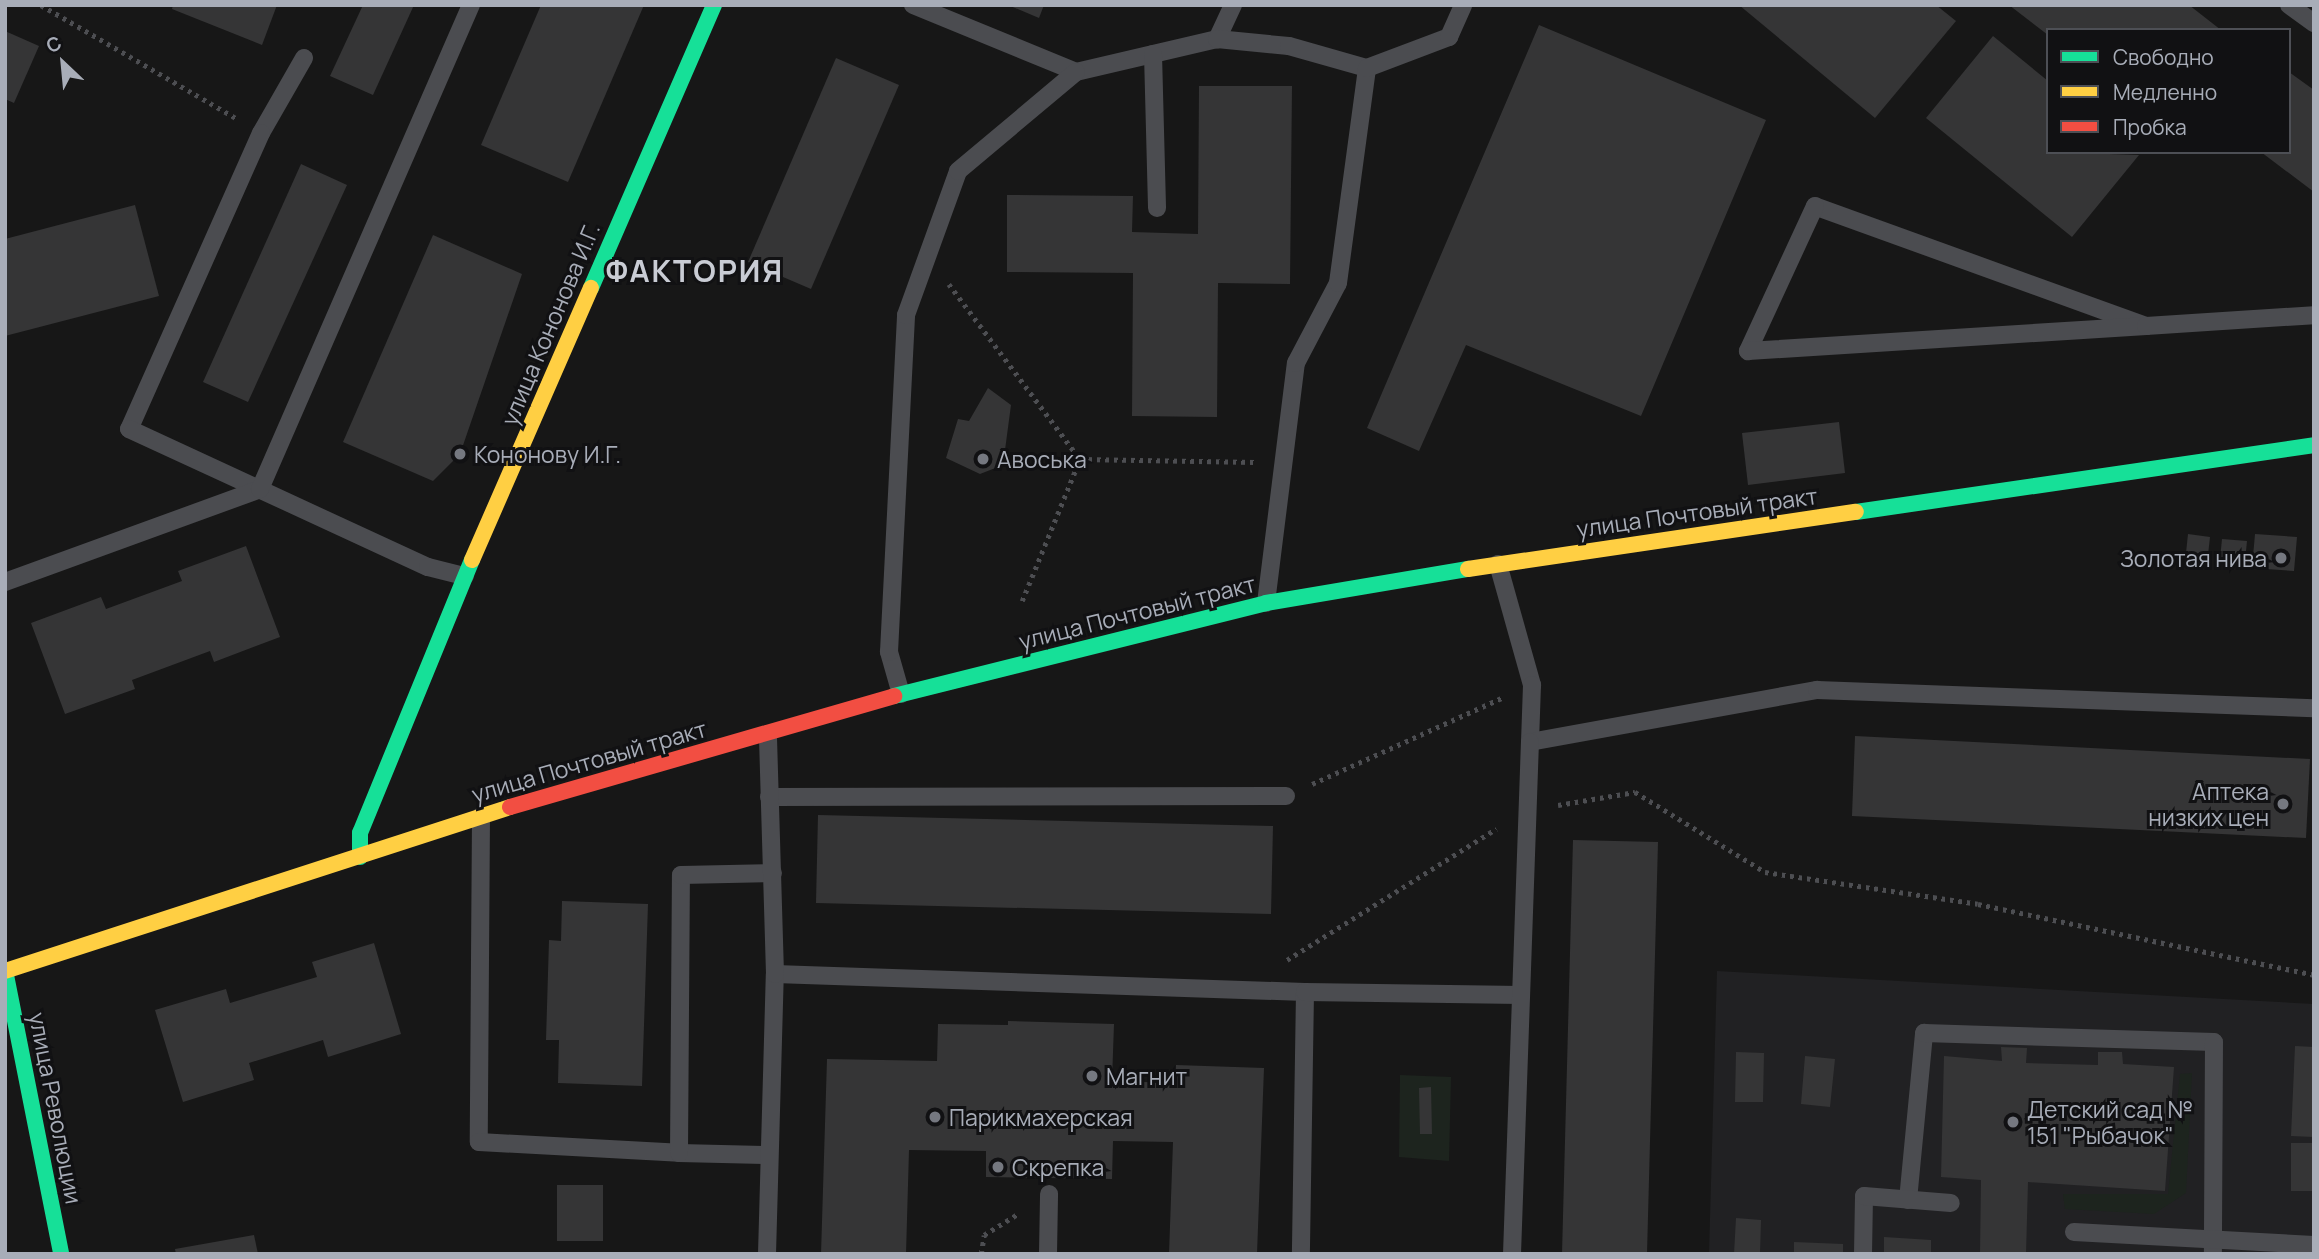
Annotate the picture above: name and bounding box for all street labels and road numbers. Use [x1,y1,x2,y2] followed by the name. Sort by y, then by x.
[495,219,605,429] street label: улица Кононова И.Г.
[1575,481,1819,543] street label: улица Почтовый тракт
[1016,569,1258,655] street label: улица Почтовый тракт
[468,714,710,808] street label: улица Почтовый тракт
[24,1010,88,1206] street label: улица Революции

